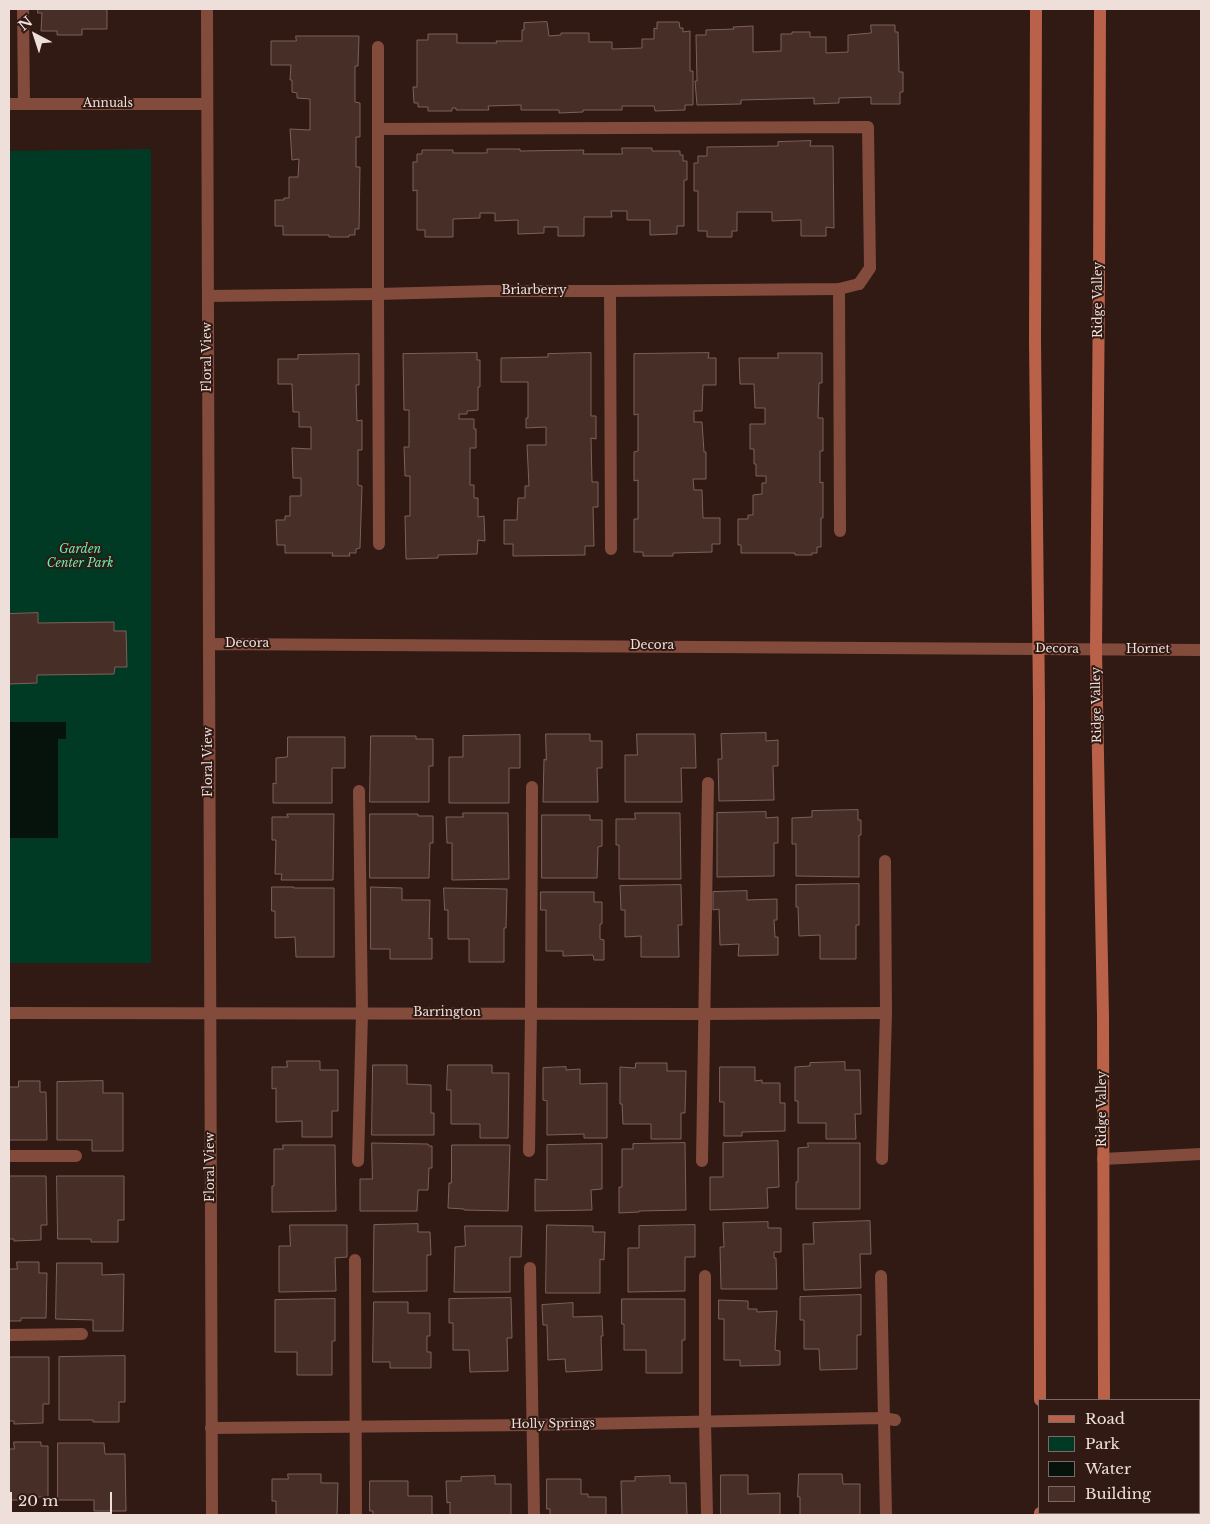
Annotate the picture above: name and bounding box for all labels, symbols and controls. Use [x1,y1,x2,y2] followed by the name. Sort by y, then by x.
[10,10,60,60] north arrow
[15,12,36,35] text: N
[83,97,133,111] street label: Annuals
[1092,262,1106,338] street label: Ridge Valley
[501,284,567,298] street label: Briarberry
[201,322,215,392] street label: Floral View
[47,543,113,571] park label: Garden Center Park
[225,637,269,651] street label: Decora
[630,639,674,653] street label: Decora
[1035,641,1079,657] street label: Decora
[1126,643,1170,657] street label: Hornet
[1089,667,1105,743] street label: Ridge Valley
[202,727,216,797] street label: Floral View
[413,1006,481,1020] street label: Barrington
[1096,1071,1110,1147] street label: Ridge Valley
[204,1132,218,1202] street label: Floral View
[1038,1399,1200,1514] legend
[1085,1409,1125,1428] text: Road
[511,1416,595,1432] street label: Holly Springs
[1085,1434,1120,1453] text: Park
[1085,1459,1131,1478] text: Water
[12,1482,115,1514] scale bar
[1085,1484,1151,1503] text: Building
[18,1491,58,1510] text: 20 m

